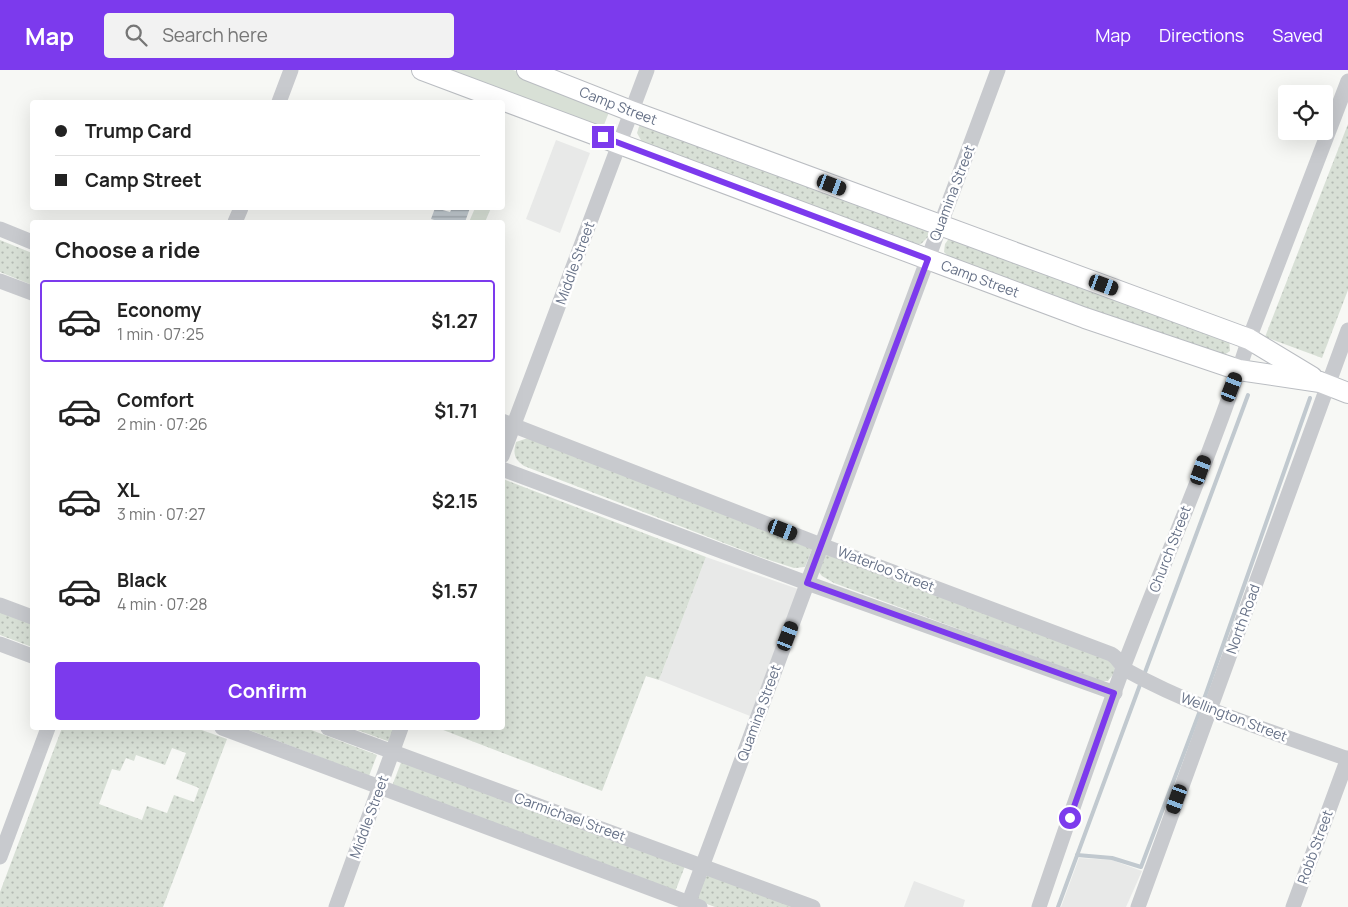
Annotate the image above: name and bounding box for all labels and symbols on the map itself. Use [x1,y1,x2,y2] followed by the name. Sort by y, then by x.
[577,82,660,129] street label: Camp Street
[592,126,614,148] route end
[924,142,979,244] street label: Quamina Street
[815,173,848,197] car
[551,218,598,307] street label: Middle Street
[939,255,1022,302] street label: Camp Street
[1087,273,1120,297] car
[1219,370,1244,404] car
[1188,453,1213,487] car
[1144,502,1195,595] street label: Church Street
[766,518,799,542] car
[835,541,938,596] street label: Waterloo Street
[1221,581,1264,656] street label: North Road
[775,619,800,653] car
[732,662,785,764] street label: Quamina Street
[1178,687,1291,746] street label: Wellington Street
[345,772,392,861] street label: Middle Street
[1164,782,1189,816] car
[512,788,629,846] street label: Carmichael Street
[1059,807,1081,829] route start
[1292,807,1337,887] street label: Robb Street

